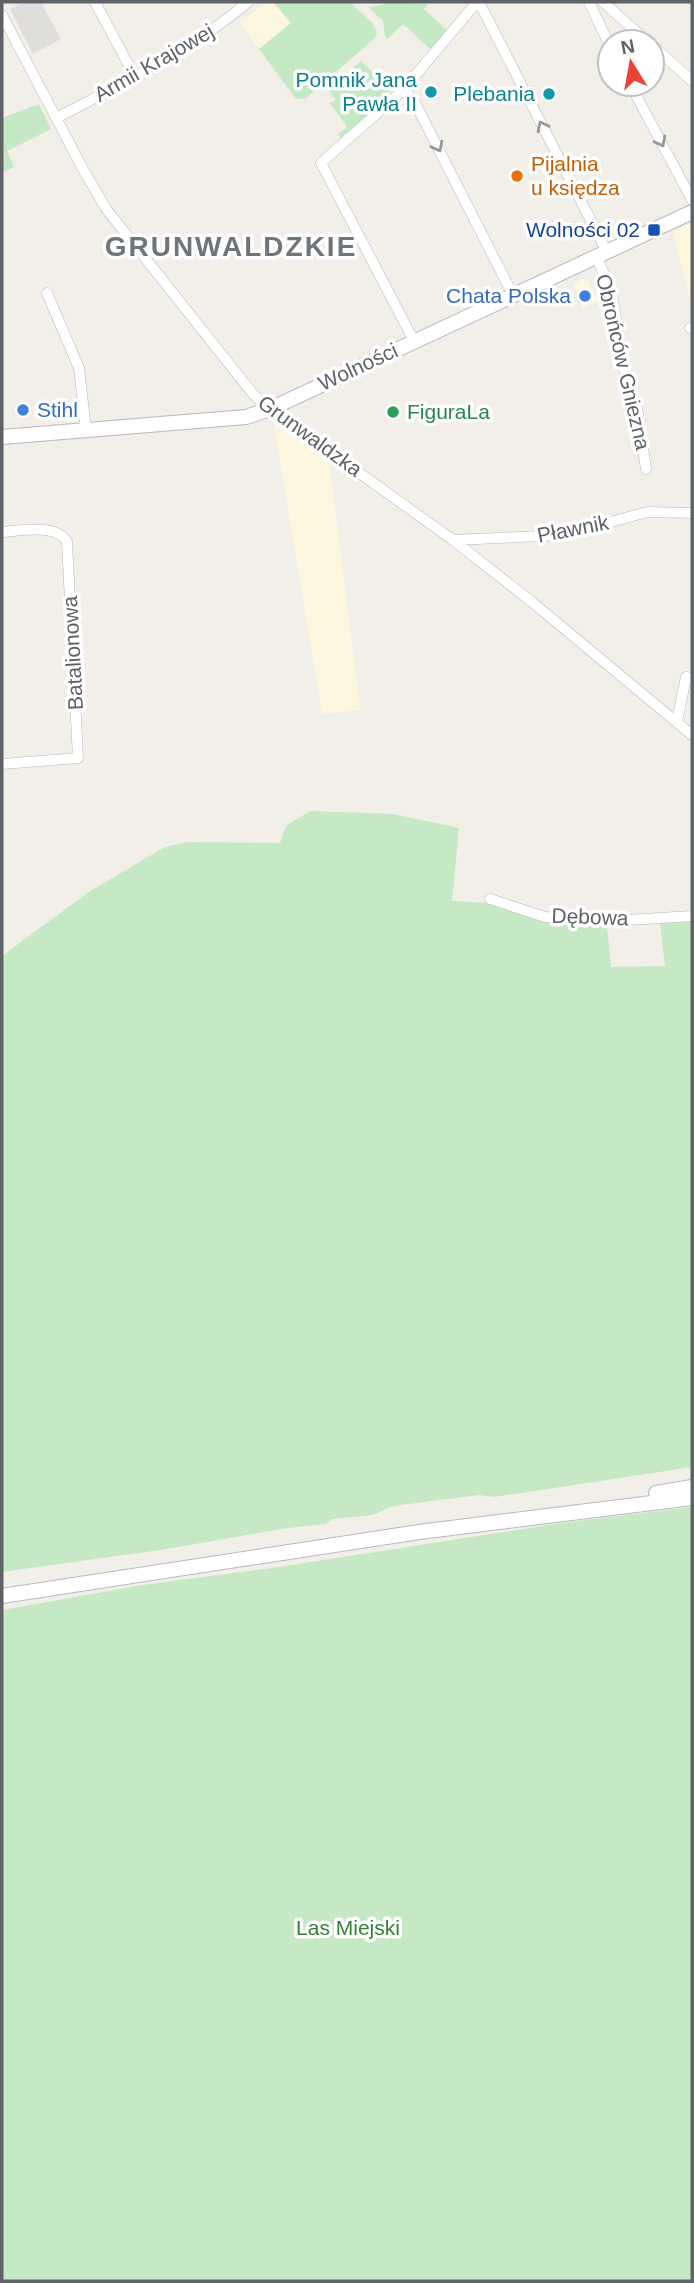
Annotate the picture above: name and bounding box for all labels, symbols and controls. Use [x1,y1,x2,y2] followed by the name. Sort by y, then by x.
[90,19,218,106] street label: Armii Krajowej
[596,28,666,98] north arrow
[619,35,637,58] text: N
[296,68,417,115] place label: Pomnik Jana Pawła II
[453,82,535,105] place label: Plebania
[423,84,439,100] marker: Pomnik Jana Pawła II
[541,86,557,102] marker: Plebania
[537,121,551,133] one-way arrow
[653,135,666,147] one-way arrow
[429,140,443,153] one-way arrow
[531,152,620,199] place label: Pijalnia u księdza
[509,168,525,184] marker: Pijalnia u księdza
[526,218,640,241] place label: Wolności 02
[646,222,662,238] marker: Wolności 02
[105,231,357,262] district label: GRUNWALDZKIE
[592,272,655,452] street label: Obrońców Gniezna
[446,284,571,307] place label: Chata Polska
[577,288,593,304] marker: Chata Polska
[314,338,401,395] street label: Wolności
[254,390,367,481] street label: Grunwaldzka
[37,398,78,421] place label: Stihl
[407,400,490,423] place label: FiguraLa
[15,402,31,418] marker: Stihl
[385,404,401,420] marker: FiguraLa
[535,510,611,547] street label: Pławnik
[58,595,87,711] street label: Batalionowa
[551,904,629,929] street label: Dębowa
[296,1916,400,1939] park label: Las Miejski

